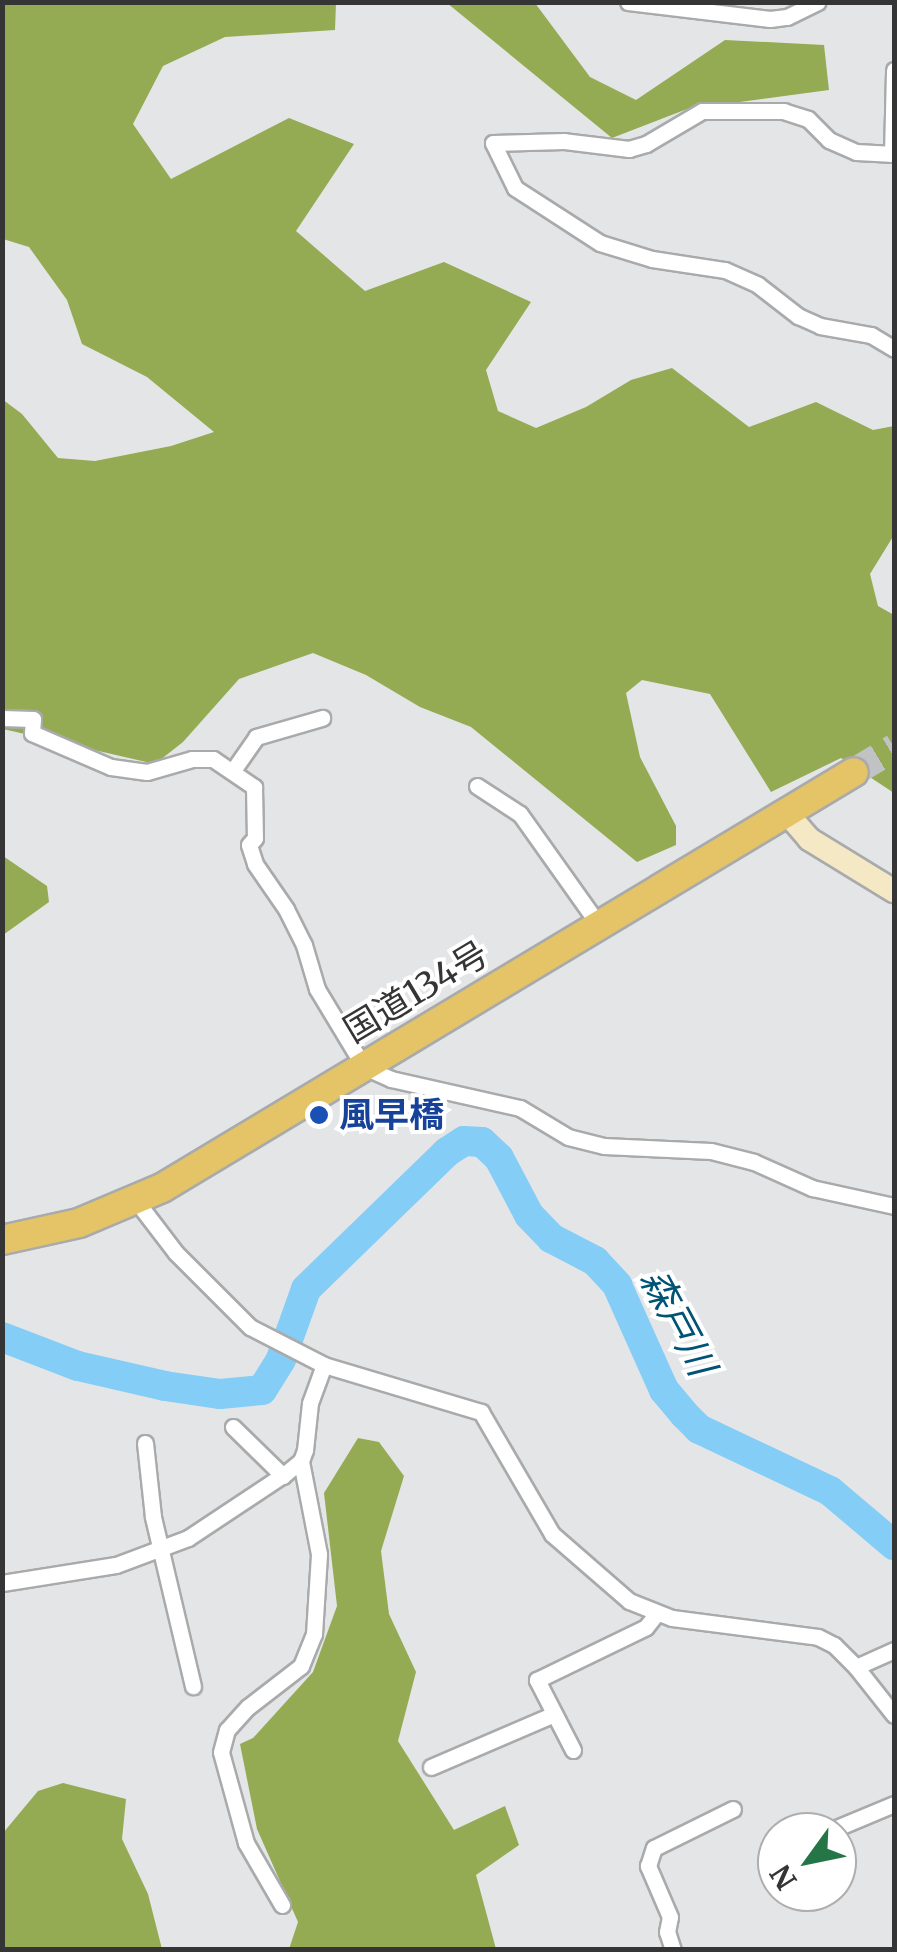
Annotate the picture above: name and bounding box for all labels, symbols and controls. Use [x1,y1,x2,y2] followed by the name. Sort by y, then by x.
[336,933,496,1051] street label: 国道134号
[339,1094,444,1136] place label: 風早橋
[308,1104,330,1126] marker: 風早橋
[631,1261,725,1383] water label: 森戸川
[757,1812,857,1912] north arrow
[762,1858,805,1896] text: N

